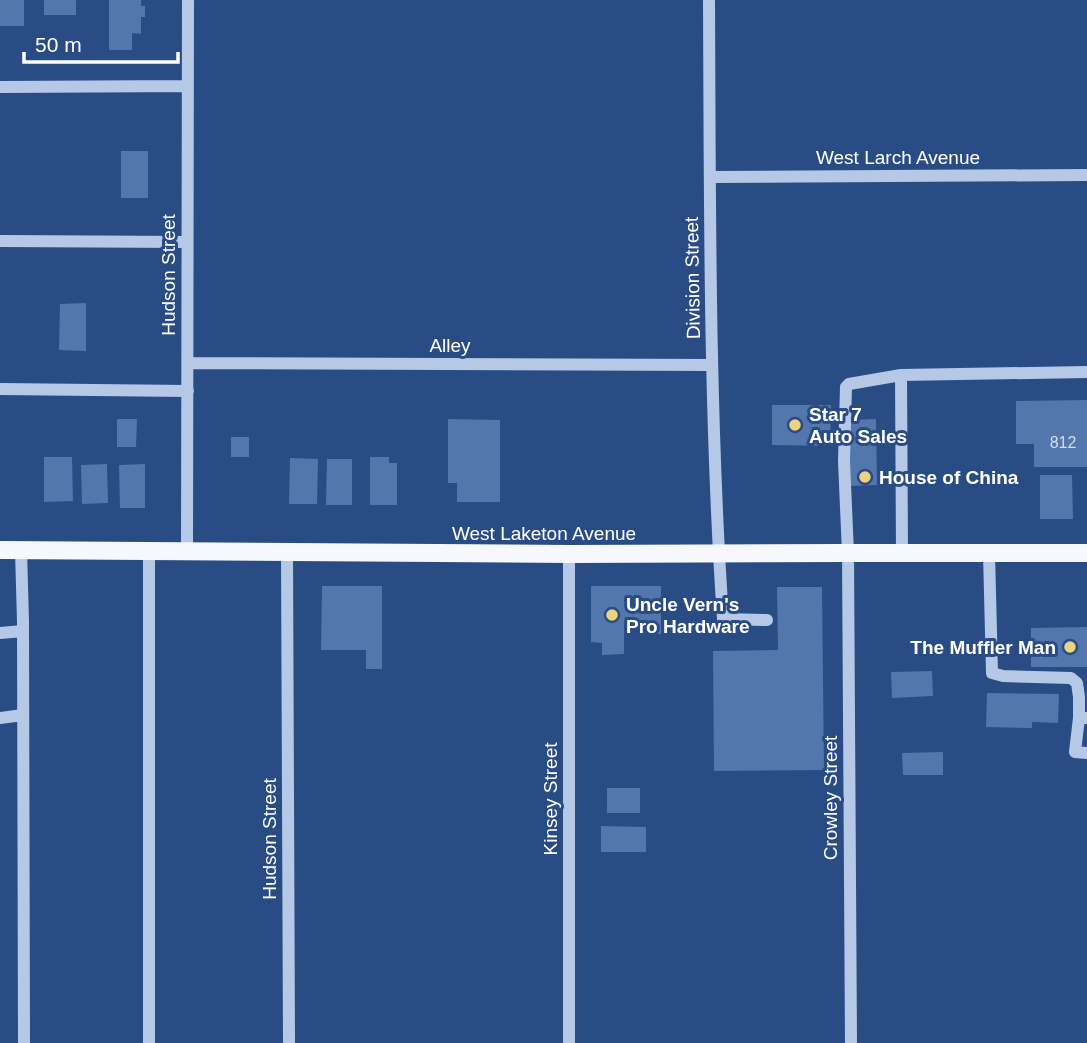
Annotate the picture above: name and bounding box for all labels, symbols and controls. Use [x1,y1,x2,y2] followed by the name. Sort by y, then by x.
[24,21,178,65] scale bar
[35,33,82,56] text: 50 m
[816,147,980,168] street label: West Larch Avenue
[158,214,179,336] street label: Hudson Street
[681,216,704,339] street label: Division Street
[429,335,471,356] street label: Alley
[809,404,907,447] place label: Star 7 Auto Sales
[787,417,803,433] marker: Star 7 Auto Sales
[1050,434,1076,451] house number: 812
[879,467,1019,488] place label: House of China
[857,469,873,485] marker: House of China
[452,523,636,544] street label: West Laketon Avenue
[626,594,750,637] place label: Uncle Vern's Pro Hardware
[604,607,620,623] marker: Uncle Vern's Pro Hardware
[910,637,1056,658] place label: The Muffler Man
[1062,639,1078,655] marker: The Muffler Man
[820,735,841,860] street label: Crowley Street
[540,742,561,856] street label: Kinsey Street
[259,778,280,900] street label: Hudson Street

